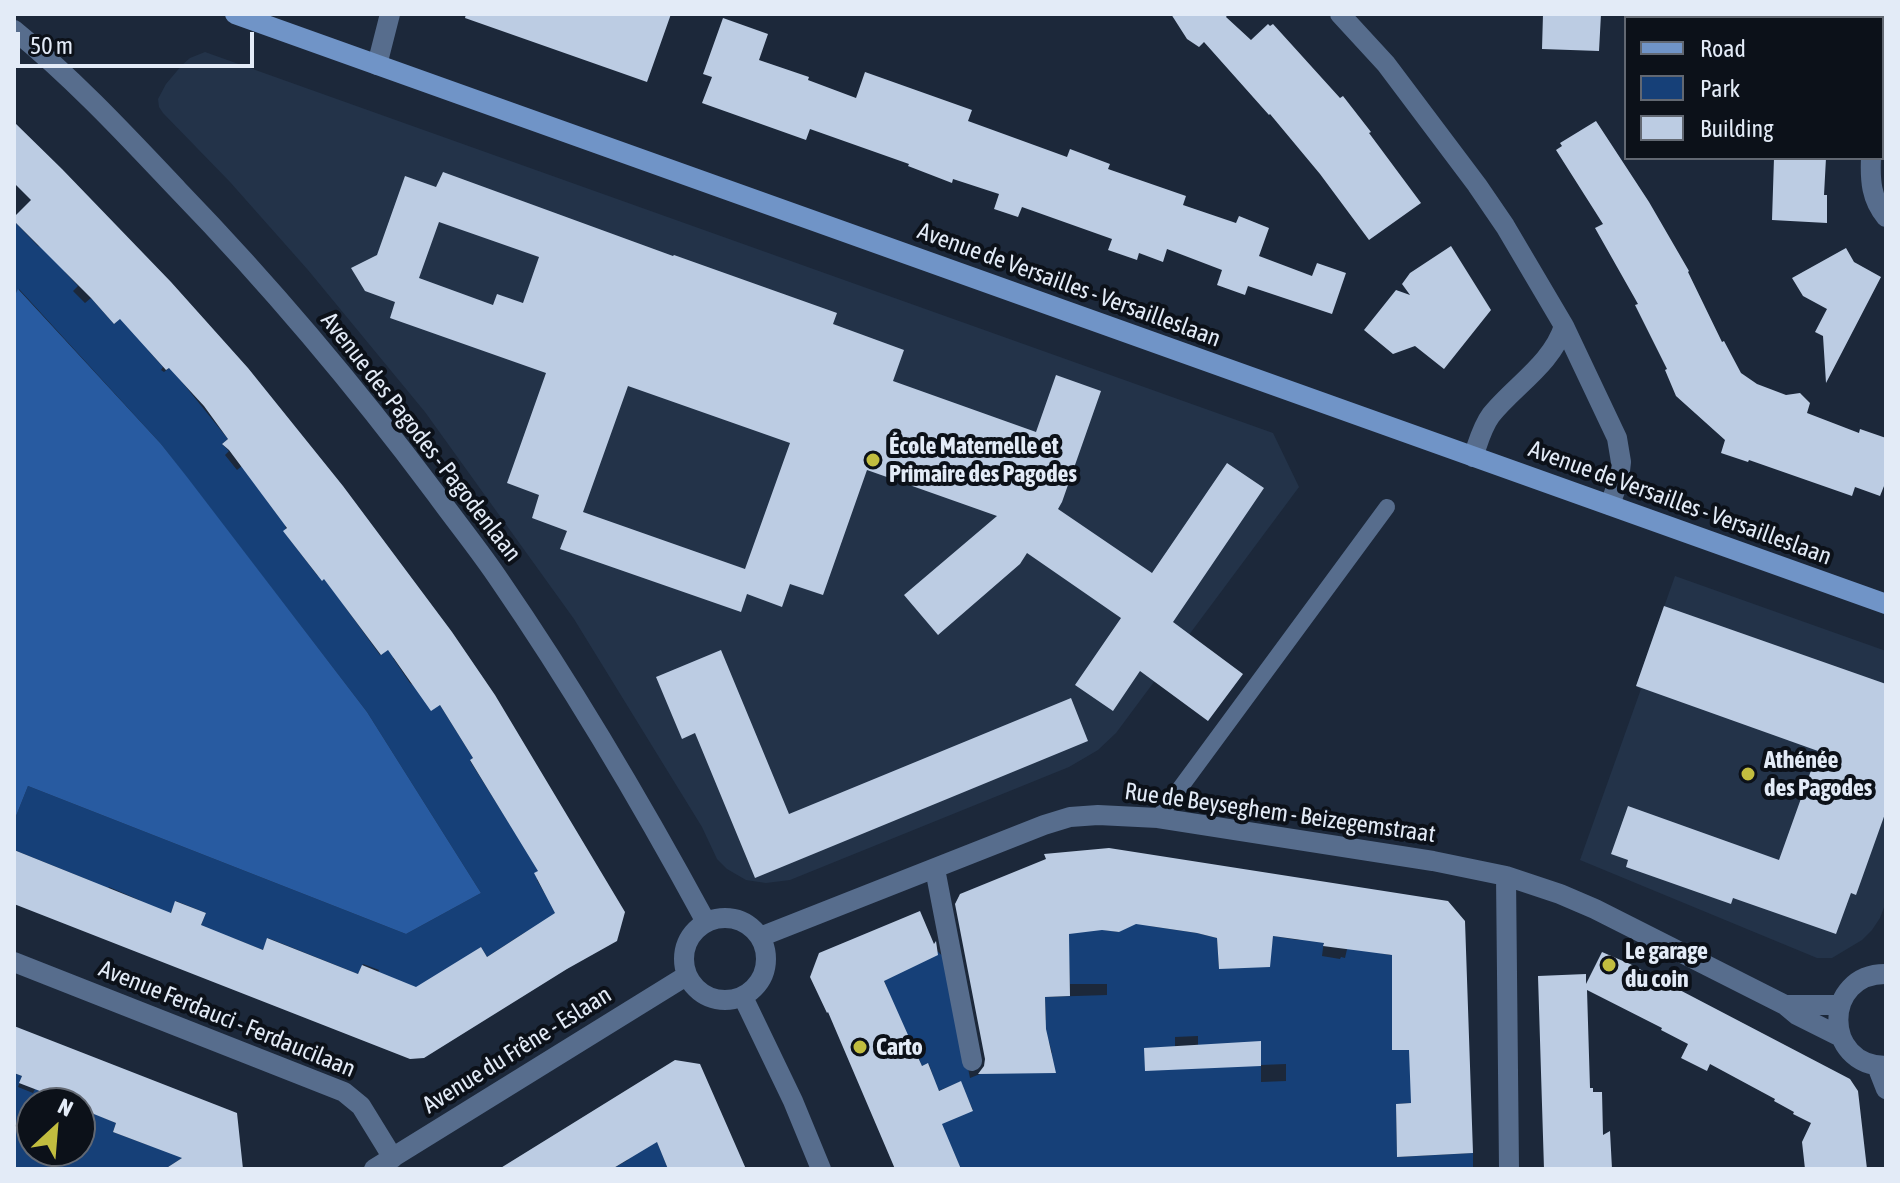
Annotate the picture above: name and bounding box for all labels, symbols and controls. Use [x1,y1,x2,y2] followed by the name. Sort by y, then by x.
[20,16,258,66] scale bar
[1624,16,1884,160] legend
[30,32,73,59] text: 50 m
[1700,35,1746,62] text: Road
[1700,75,1740,102] text: Park
[1700,115,1773,142] text: Building
[914,217,1224,353] street label: Avenue de Versailles - Versailleslaan
[315,307,527,567] street label: Avenue des Pagodes - Pagodenlaan
[889,432,1077,488] place label: École Maternelle et Primaire des Pagodes
[1525,435,1835,571] street label: Avenue de Versailles - Versailleslaan
[864,451,882,469] marker: École Maternelle et Primaire des Pagodes
[1764,746,1872,802] place label: Athénée des Pagodes
[1739,765,1757,783] marker: Athénée des Pagodes
[1123,777,1437,849] street label: Rue de Beyseghem - Beizegemstraat
[1625,937,1708,993] place label: Le garage du coin
[95,954,359,1084] street label: Avenue Ferdauci - Ferdaucilaan
[1600,956,1618,974] marker: Le garage du coin
[417,980,617,1120] street label: Avenue du Frêne - Eslaan
[876,1033,923,1061] place label: Carto
[851,1038,869,1056] marker: Carto
[16,1087,96,1167] north arrow
[54,1093,77,1122] text: N

